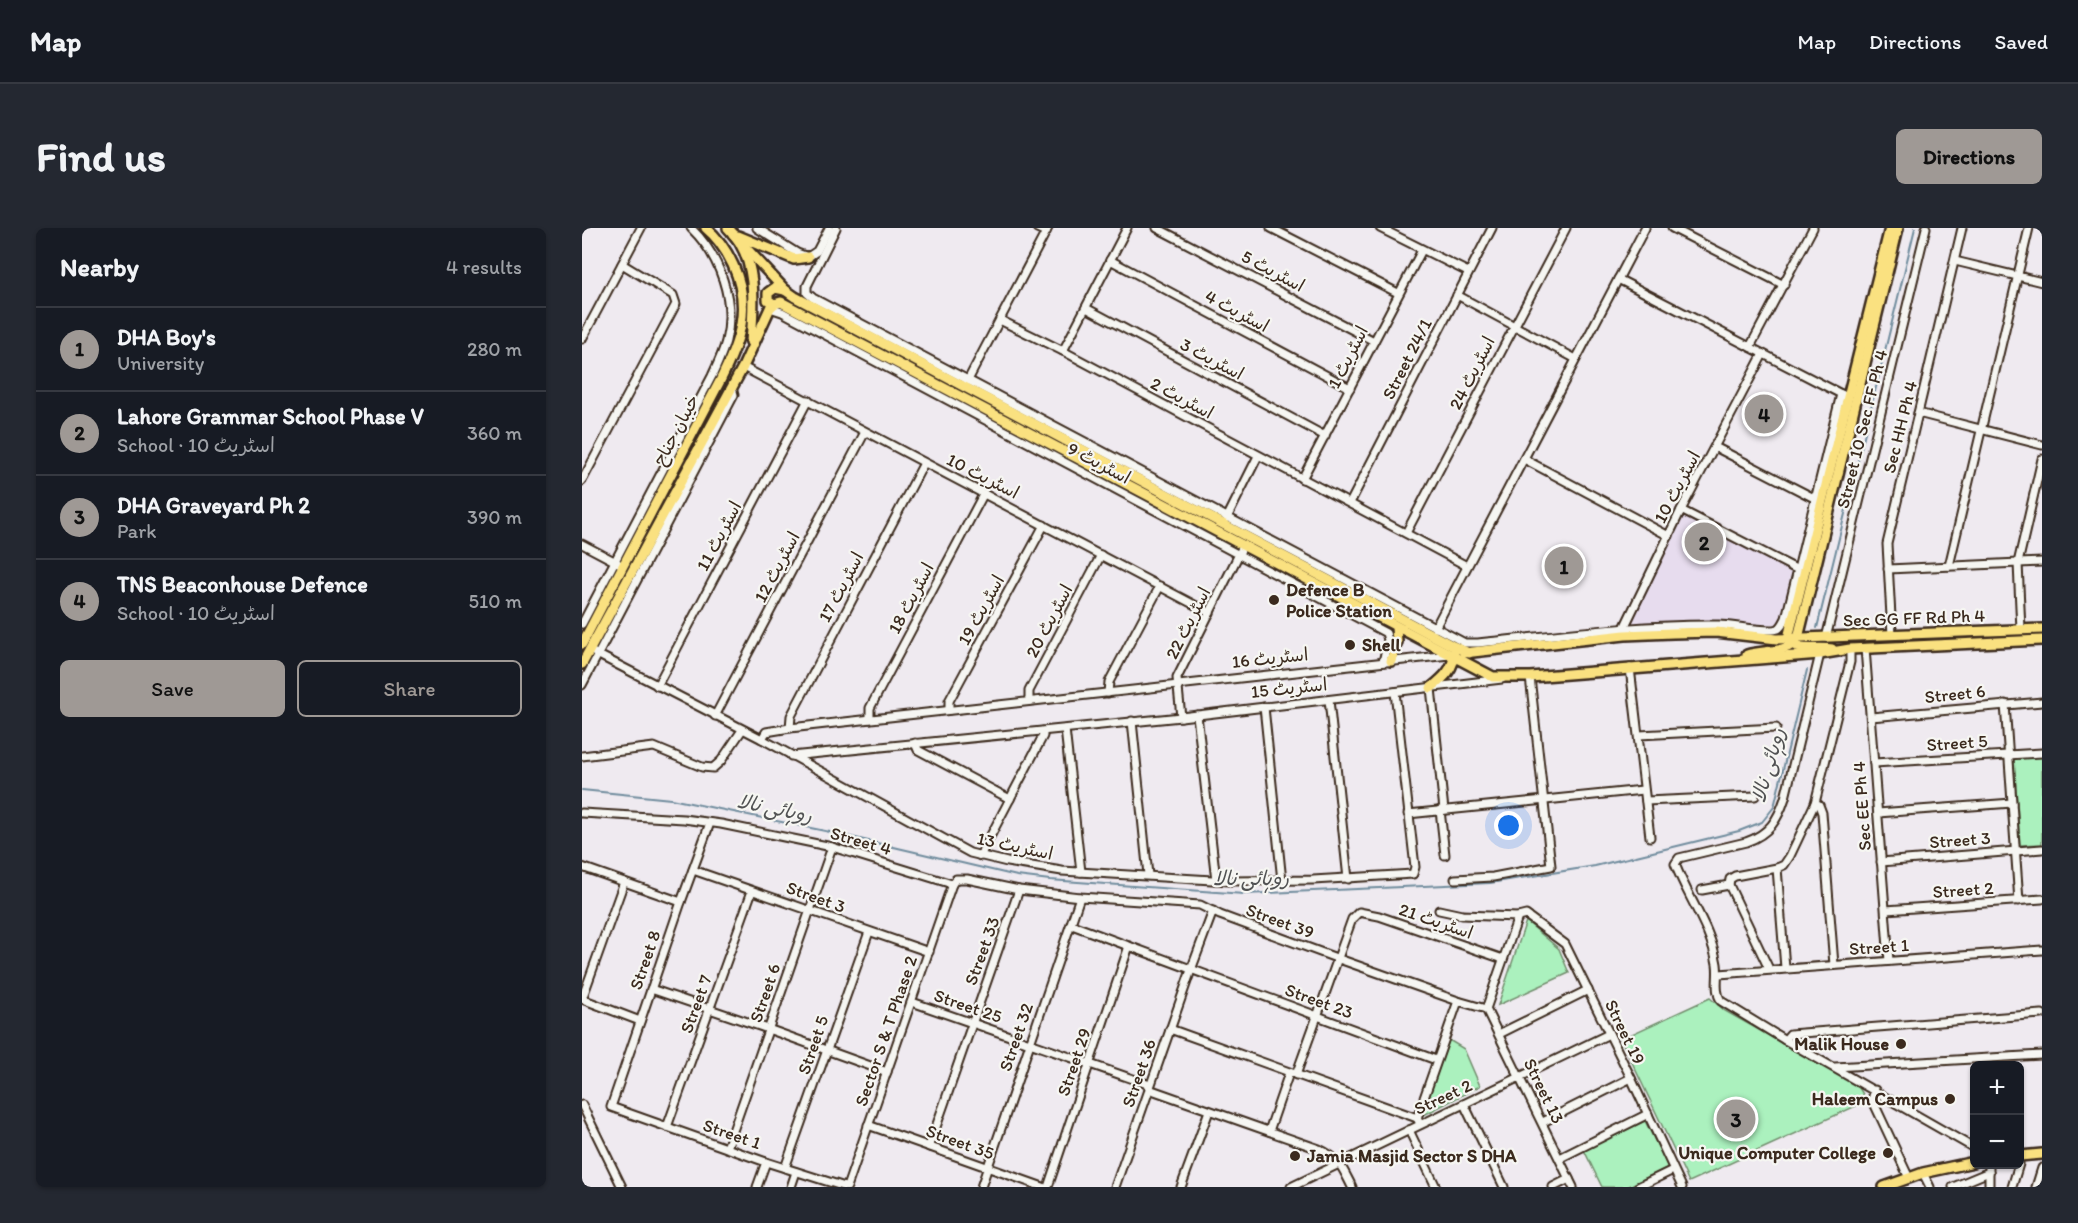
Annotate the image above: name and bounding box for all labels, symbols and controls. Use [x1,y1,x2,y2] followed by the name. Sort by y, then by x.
[30,24,81,58] text: Map
[1798,29,1836,54] text: Map
[1869,29,1961,54] text: Directions
[1994,29,2048,54] text: Saved
[1896,129,2042,184] button: Directions
[36,131,166,182] text: Find us
[1238,245,1308,297] street label: اسٹریٹ 5
[60,251,139,283] text: Nearby
[446,255,522,279] text: 4 results
[1201,285,1273,337] street label: اسٹریٹ 4
[1377,315,1437,403] street label: Street 24/1
[1323,322,1373,392] street label: اسٹریٹ 1
[117,324,216,351] text: DHA Boy's
[1176,333,1248,385] street label: اسٹریٹ 3
[1444,333,1500,413] street label: اسٹریٹ 24
[75,337,84,361] text: 1
[467,337,522,361] text: 280 m
[1832,347,1892,511] street label: Street 10 Sec FF Ph 4
[117,351,204,375] text: University
[1147,372,1217,424] street label: اسٹریٹ 2
[1878,378,1922,476] street label: Sec HH Ph 4
[648,391,705,470] street label: خیبان جناح
[1744,392,1784,436] pin: 4
[117,403,424,430] text: Lahore Grammar School Phase V
[74,421,85,445] text: 2
[467,421,522,445] text: 360 m
[117,433,275,457] text: School · اسٹریٹ 10
[1064,437,1134,489] street label: اسٹریٹ 9
[1649,447,1705,527] street label: اسٹریٹ 10
[943,448,1023,504] street label: اسٹریٹ 10
[117,492,310,519] text: DHA Graveyard Ph 2
[692,497,746,575] street label: اسٹریٹ 11
[74,505,85,529] text: 3
[467,505,522,529] text: 390 m
[117,519,156,543] text: Park
[1684,520,1724,564] pin: 2
[749,528,805,606] street label: اسٹریٹ 12
[1544,544,1584,588] pin: 1
[813,548,869,626] street label: اسٹریٹ 17
[883,559,939,637] street label: اسٹریٹ 18
[117,571,368,598] text: TNS Beaconhouse Defence
[953,571,1009,649] street label: اسٹریٹ 19
[1286,579,1392,622] place label: Defence B Police Station
[1021,581,1077,661] street label: اسٹریٹ 20
[1161,583,1215,663] street label: اسٹریٹ 22
[73,589,86,613] text: 4
[469,589,522,613] text: 510 m
[1267,593,1281,607] marker: Defence B Police Station
[117,601,275,625] text: School · اسٹریٹ 10
[1843,605,1986,631] street label: Sec GG FF Rd Ph 4
[1362,634,1401,656] place label: Shell
[1343,638,1357,652] marker: Shell
[1231,643,1309,673] street label: اسٹریٹ 16
[60,660,285,717] button: Save
[297,660,522,717] button: Share
[1250,673,1328,703] street label: اسٹریٹ 15
[1923,680,1987,708] street label: Street 6
[1746,725,1794,806] water label: روہائی نالا
[1926,730,1988,756] street label: Street 5
[1848,760,1876,851] street label: Sec EE Ph 4
[735,788,815,831] water label: روہائی نالا
[1494,811,1523,840] your location
[828,822,894,860] street label: Street 4
[975,827,1055,865] street label: اسٹریٹ 13
[1929,827,1992,853] street label: Street 3
[1213,866,1289,894] water label: روہائی نالا
[783,876,849,918] street label: Street 3
[1932,877,1995,903] street label: Street 2
[1396,898,1476,944] street label: اسٹریٹ 21
[1243,899,1317,943] street label: Street 39
[959,914,1005,988] street label: Street 33
[625,927,665,993] street label: Street 8
[1848,934,1910,960] street label: Street 1
[850,952,922,1109] street label: Sector S & T Phase 2
[745,961,785,1025] street label: Street 6
[675,972,717,1036] street label: Street 7
[1282,979,1356,1024] street label: Street 23
[931,984,1005,1028] street label: Street 25
[1600,996,1650,1068] street label: Street 19
[994,999,1038,1074] street label: Street 32
[793,1013,833,1077] street label: Street 5
[1052,1025,1096,1099] street label: Street 29
[1794,1033,1889,1055] place label: Malik House
[1117,1036,1161,1110] street label: Street 36
[1894,1037,1908,1051] marker: Malik House
[1519,1055,1569,1127] street label: Street 13
[1970,1061,2024,1169] map controls
[1970,1061,2024,1115] button: +
[1411,1074,1476,1120] street label: Street 2
[1812,1088,1938,1110] place label: Haleem Campus
[1943,1092,1957,1106] marker: Haleem Campus
[1716,1096,1756,1142] pin: 3
[700,1114,764,1154] street label: Street 1
[1970,1115,2024,1169] button: −
[923,1120,997,1164] street label: Street 35
[1678,1142,1876,1164] place label: Unique Computer College
[1306,1145,1517,1167] place label: Jamia Masjid Sector S DHA
[1881,1146,1895,1160] marker: Unique Computer College
[1288,1149,1302,1163] marker: Jamia Masjid Sector S DHA

